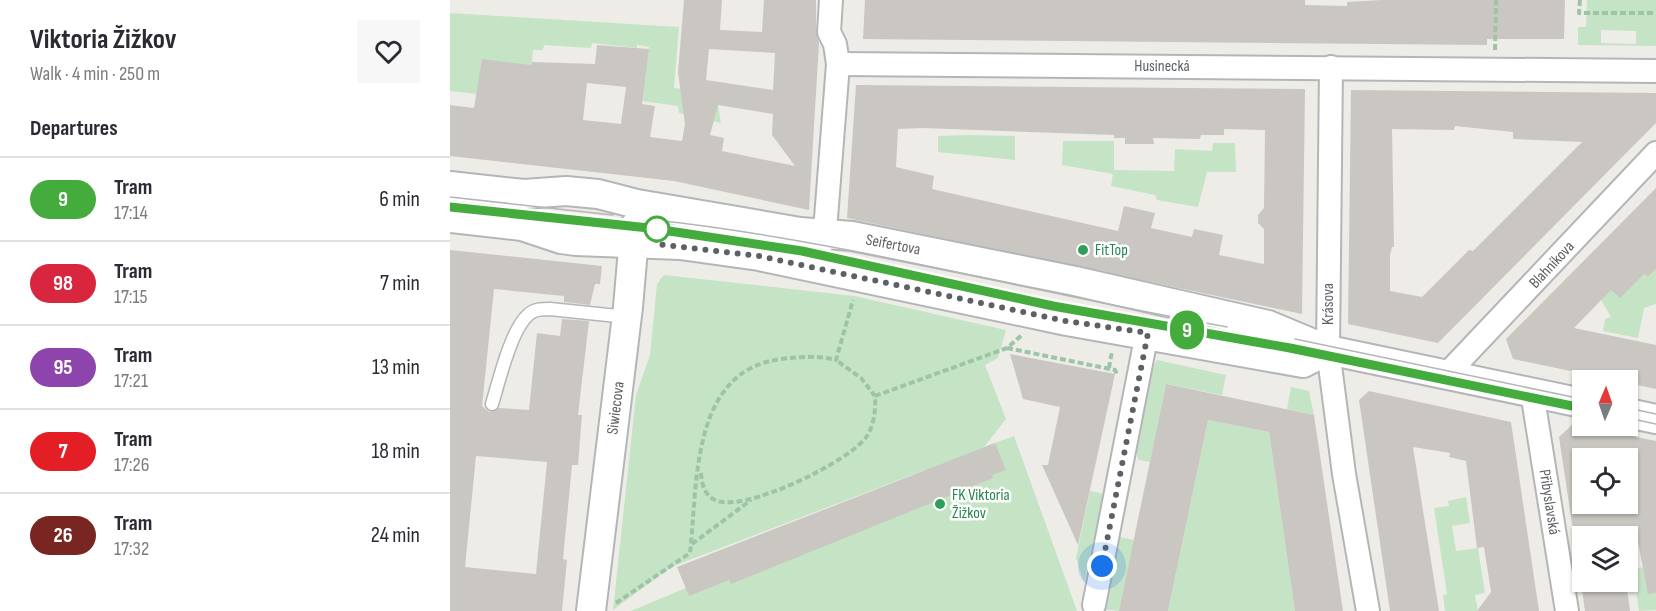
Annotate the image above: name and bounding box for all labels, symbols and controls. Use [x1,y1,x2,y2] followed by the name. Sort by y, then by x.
[357,20,420,83] button: heart
[30,23,177,56] text: Viktoria Žižkov
[1134,57,1190,76] street label: Husinecká
[30,62,160,86] text: Walk · 4 min · 250 m
[30,115,118,142] text: Departures
[114,174,152,201] text: Tram
[379,186,420,213] text: 6 min
[58,187,68,212] text: 9
[114,201,148,225] text: 17:14
[644,216,670,242] unlabelled marker
[864,230,922,260] street label: Seifertova
[1525,238,1579,292] street label: Blahníkova
[1095,241,1128,260] place label: FitTop
[1076,243,1090,257] marker: FitTop
[114,258,152,285] text: Tram
[380,270,420,297] text: 7 min
[53,271,73,296] text: 98
[1319,283,1338,325] street label: Krásova
[114,285,148,309] text: 17:15
[1168,310,1206,350] line badge: 9
[1182,318,1192,343] text: 9
[114,342,152,369] text: Tram
[372,354,420,381] text: 13 min
[53,355,73,380] text: 95
[114,369,148,393] text: 17:21
[1572,370,1638,436] north arrow
[1572,370,1638,592] map controls
[603,380,629,436] street label: Siwiecova
[114,426,152,453] text: Tram
[372,438,420,465] text: 18 min
[58,439,68,464] text: 7
[1572,448,1638,514] button: locate
[114,453,150,477] text: 17:26
[1534,468,1564,536] street label: Přibyslavská
[952,486,1010,523] place label: FK Viktoria Žižkov
[933,497,947,511] marker: FK Viktoria Žižkov
[114,510,152,537] text: Tram
[371,522,420,549] text: 24 min
[53,523,73,548] text: 26
[1572,526,1638,592] button: layers
[114,537,149,561] text: 17:32
[1087,551,1117,581] your location

